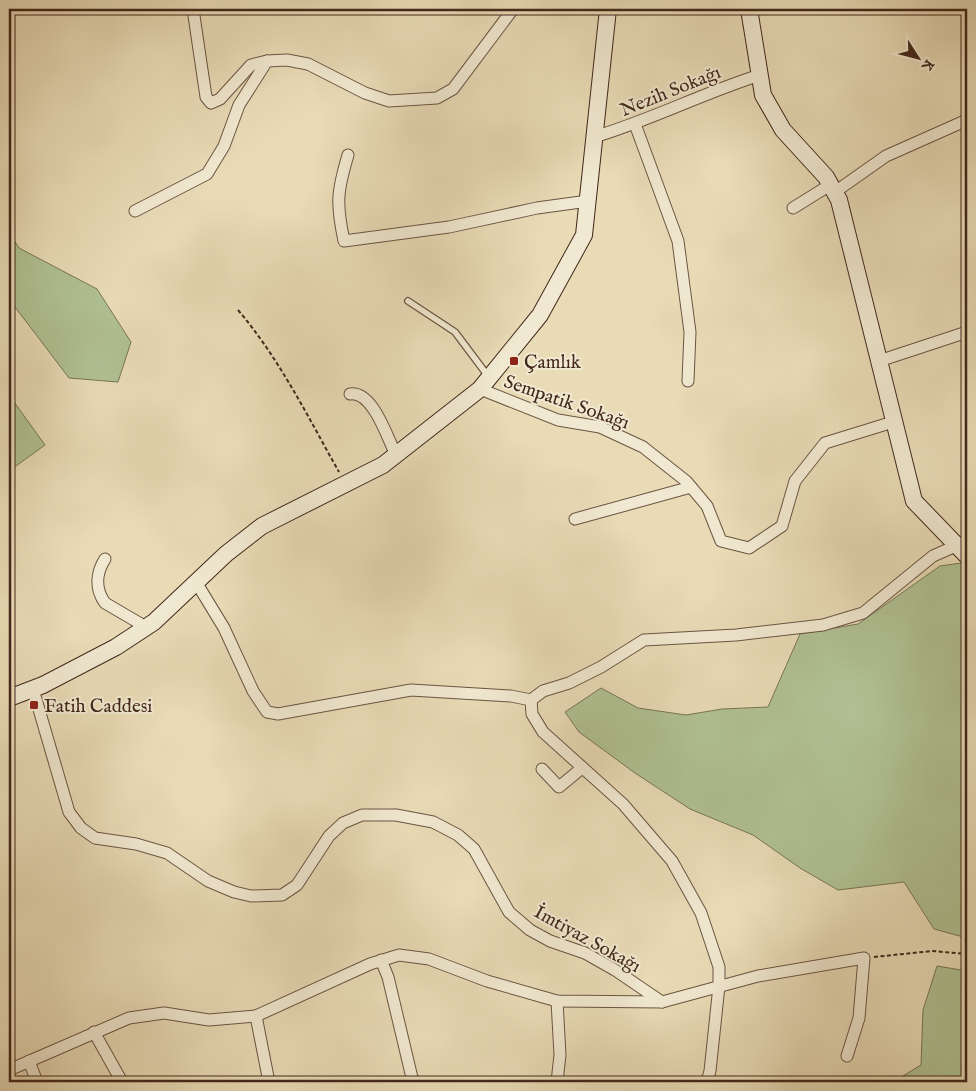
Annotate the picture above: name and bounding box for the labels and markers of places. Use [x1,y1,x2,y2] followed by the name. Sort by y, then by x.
[524,351,582,375] place label: Çamlık
[508,355,520,367] marker: Çamlık
[44,695,152,719] place label: Fatih Caddesi
[28,699,40,711] marker: Fatih Caddesi

